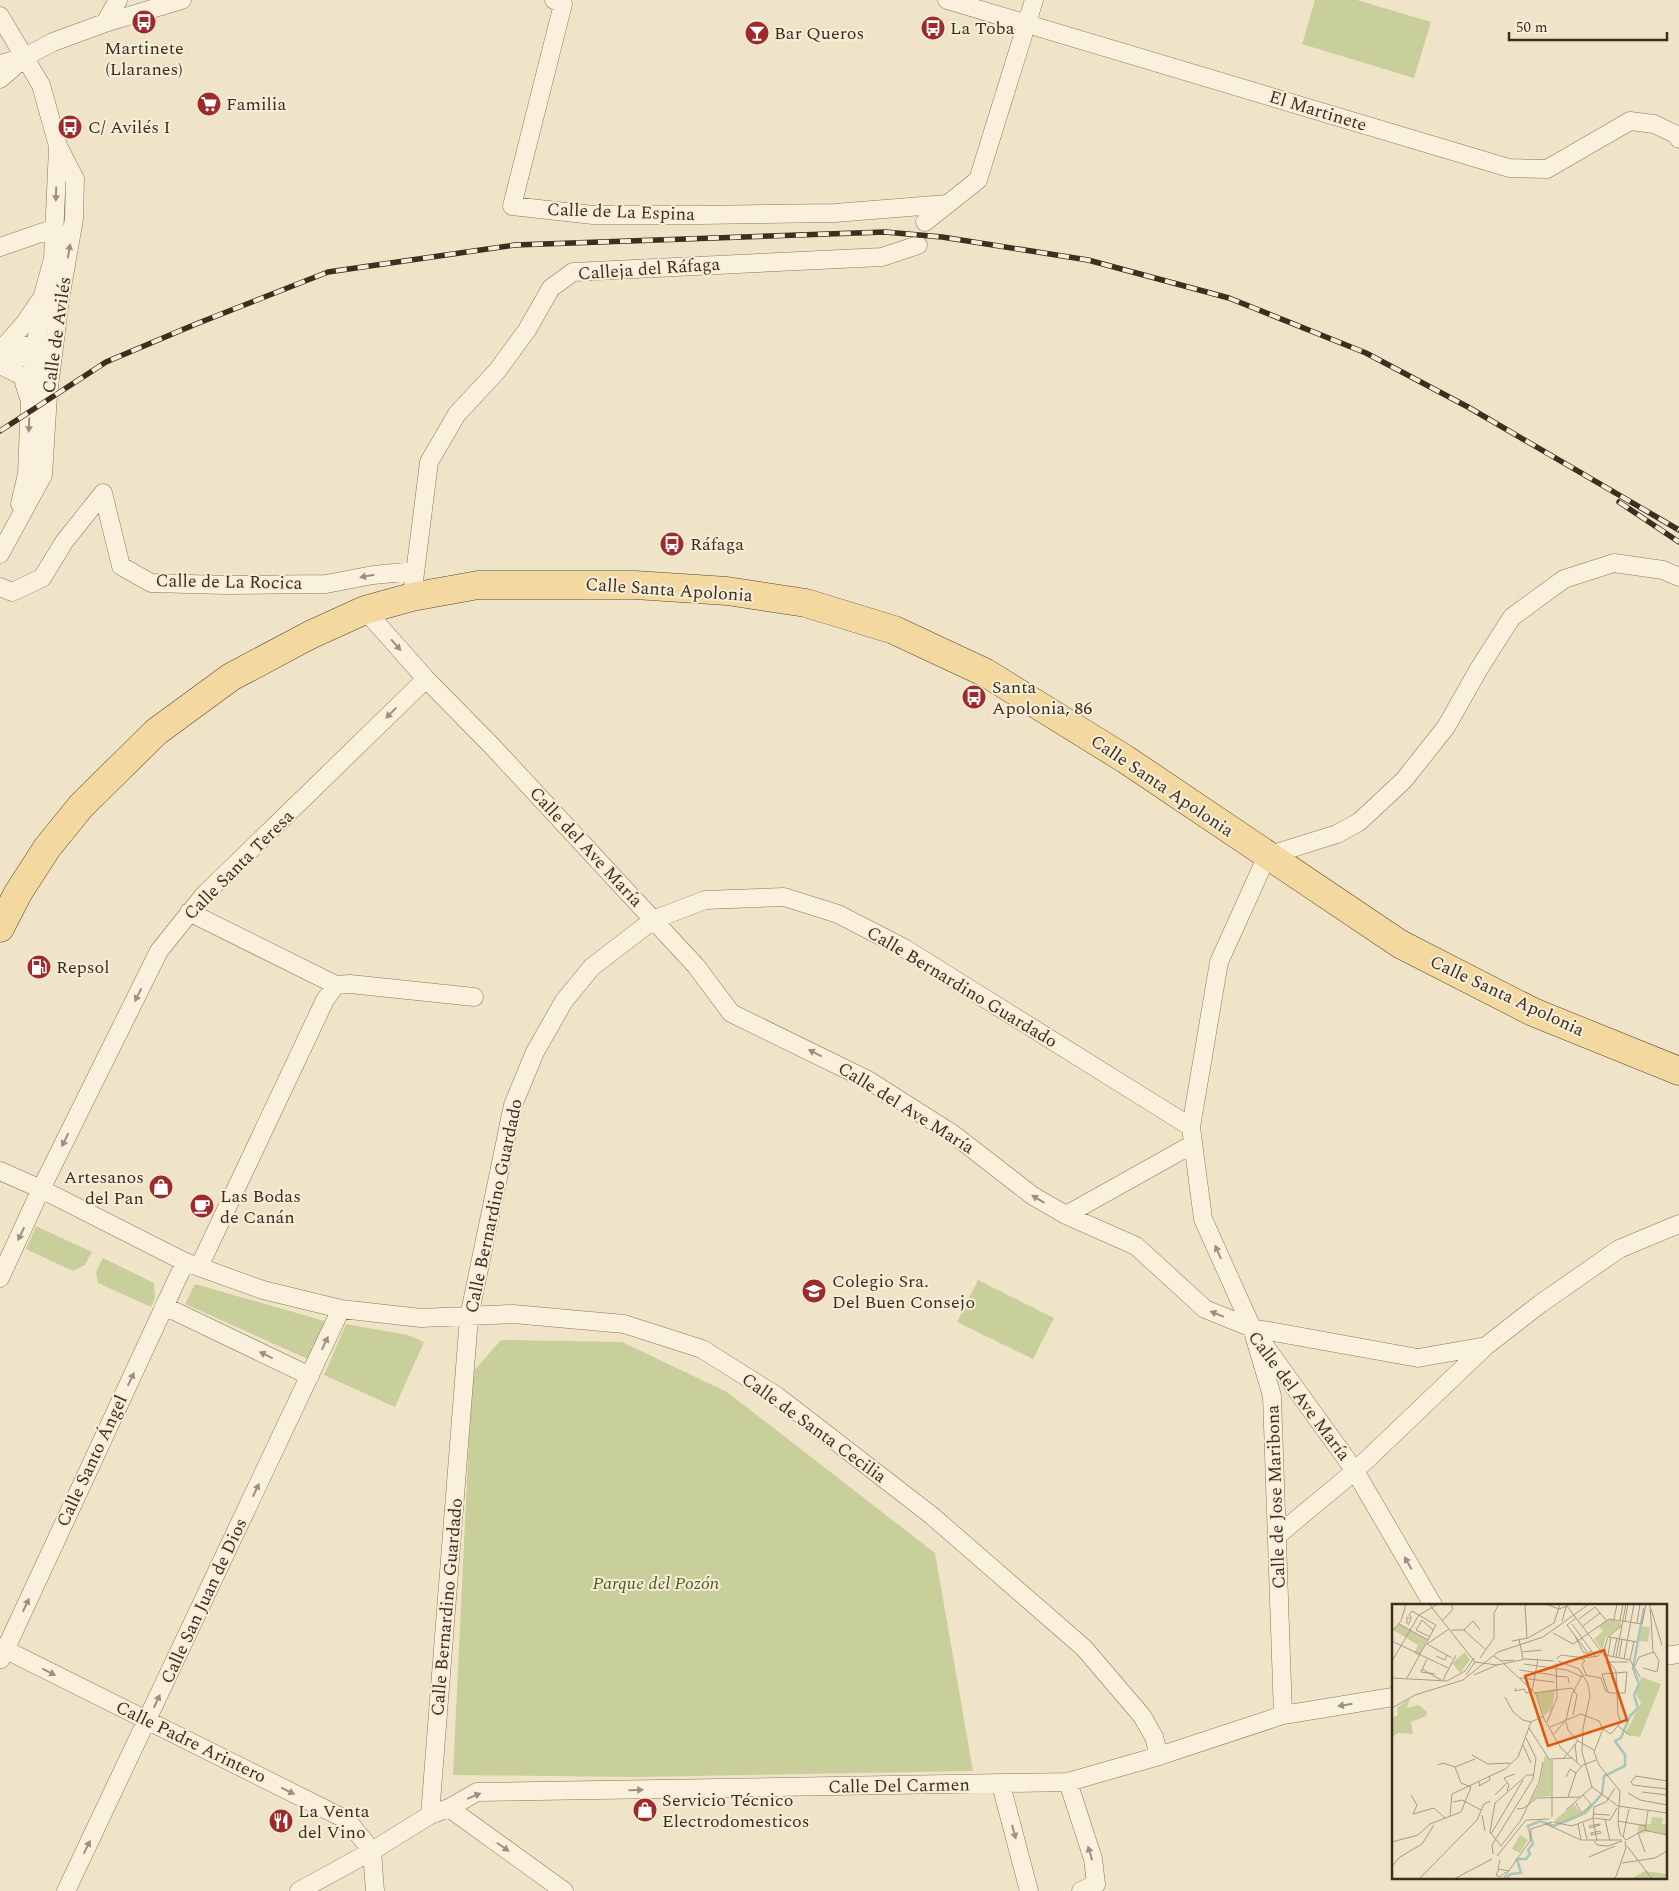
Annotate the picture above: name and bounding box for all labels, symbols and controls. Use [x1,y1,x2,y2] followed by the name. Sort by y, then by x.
[131,9,157,35] bus stop icon: Martinete (Llaranes)
[1509,10,1666,42] scale bar
[920,15,946,41] bus stop icon: La Toba
[950,15,1015,42] place label: La Toba
[1516,16,1548,39] text: 50 m
[744,20,770,46] bar icon: Bar Queros
[774,20,864,47] place label: Bar Queros
[104,35,184,83] place label: Martinete (Llaranes)
[1266,83,1370,139] street label: El Martinete
[196,91,222,117] supermarket icon: Familia
[226,91,286,118] place label: Familia
[57,114,83,140] bus stop icon: C/ Avilés I
[88,114,170,141] place label: C/ Avilés I
[52,187,60,203] one-way arrow
[547,196,696,228] street label: Calle de La Espina
[66,242,74,258] one-way arrow
[577,251,721,287] street label: Calleja del Ráfaga
[35,275,79,395] street label: Calle de Avilés
[25,417,33,433] one-way arrow
[659,531,685,557] bus stop icon: Ráfaga
[690,531,744,558] place label: Ráfaga
[155,567,303,597] street label: Calle de La Rocica
[584,571,754,609] street label: Calle Santa Apolonia
[358,573,374,581] one-way arrow
[390,638,401,651] one-way arrow
[992,674,1092,722] place label: Santa Apolonia, 86
[961,684,987,710] bus stop icon: Santa Apolonia, 86
[386,707,398,719] one-way arrow
[1085,728,1239,844] street label: Calle Santa Apolonia
[523,781,649,914] street label: Calle del Ave María
[178,803,301,926] street label: Calle Santa Teresa
[861,919,1063,1055] street label: Calle Bernardino Guardado
[1425,948,1589,1044] street label: Calle Santa Apolonia
[26,954,52,980] fuel station icon: Repsol
[56,954,110,981] place label: Repsol
[133,988,141,1002] one-way arrow
[808,1049,822,1057] one-way arrow
[833,1055,980,1161] street label: Calle del Ave María
[458,1096,530,1316] street label: Calle Bernardino Guardado
[61,1133,69,1148] one-way arrow
[64,1164,144,1212] place label: Artesanos del Pan
[148,1174,174,1200] shop icon: Artesanos del Pan
[220,1183,301,1231] place label: Las Bodas de Canán
[189,1193,215,1219] cafe icon: Las Bodas de Canán
[1031,1194,1045,1203] one-way arrow
[16,1227,24,1241] one-way arrow
[1213,1245,1221,1259] one-way arrow
[832,1268,975,1316] place label: Colegio Sra. Del Buen Consejo
[801,1278,827,1304] school or university icon: Colegio Sra. Del Buen Consejo
[1209,1310,1224,1318] one-way arrow
[1241,1325,1357,1467] street label: Calle del Ave María
[321,1336,329,1350] one-way arrow
[258,1351,273,1359] one-way arrow
[736,1366,892,1490] street label: Calle de Santa Cecilia
[127,1372,135,1386] one-way arrow
[50,1391,134,1531] street label: Calle Santo Ángel
[1259,1404,1293,1589] street label: Calle de Jose Maribona
[252,1483,260,1497] one-way arrow
[424,1497,470,1717] street label: Calle Bernardino Guardado
[154,1514,254,1688] street label: Calle San Juan de Dios
[1404,1556,1413,1569] one-way arrow
[593,1570,720,1597] park label: Parque del Pozón
[21,1598,30,1613] one-way arrow
[1392,1604,1666,1878] inset map
[42,1668,56,1676] one-way arrow
[111,1694,271,1790] street label: Calle Padre Arintero
[153,1694,161,1708] one-way arrow
[1336,1701,1352,1709] one-way arrow
[828,1771,970,1801] street label: Calle Del Carmen
[628,1786,644,1794] one-way arrow
[281,1787,296,1795] one-way arrow
[662,1787,810,1835] place label: Servicio Técnico Electrodomesticos
[467,1791,481,1799] one-way arrow
[632,1797,658,1823] shop icon: Servicio Técnico Electrodomesticos
[298,1798,370,1846] place label: La Venta del Vino
[268,1808,294,1834] restaurant icon: La Venta del Vino
[1010,1825,1018,1840] one-way arrow
[83,1840,91,1854] one-way arrow
[496,1842,510,1852] one-way arrow
[1086,1845,1094,1860] one-way arrow

